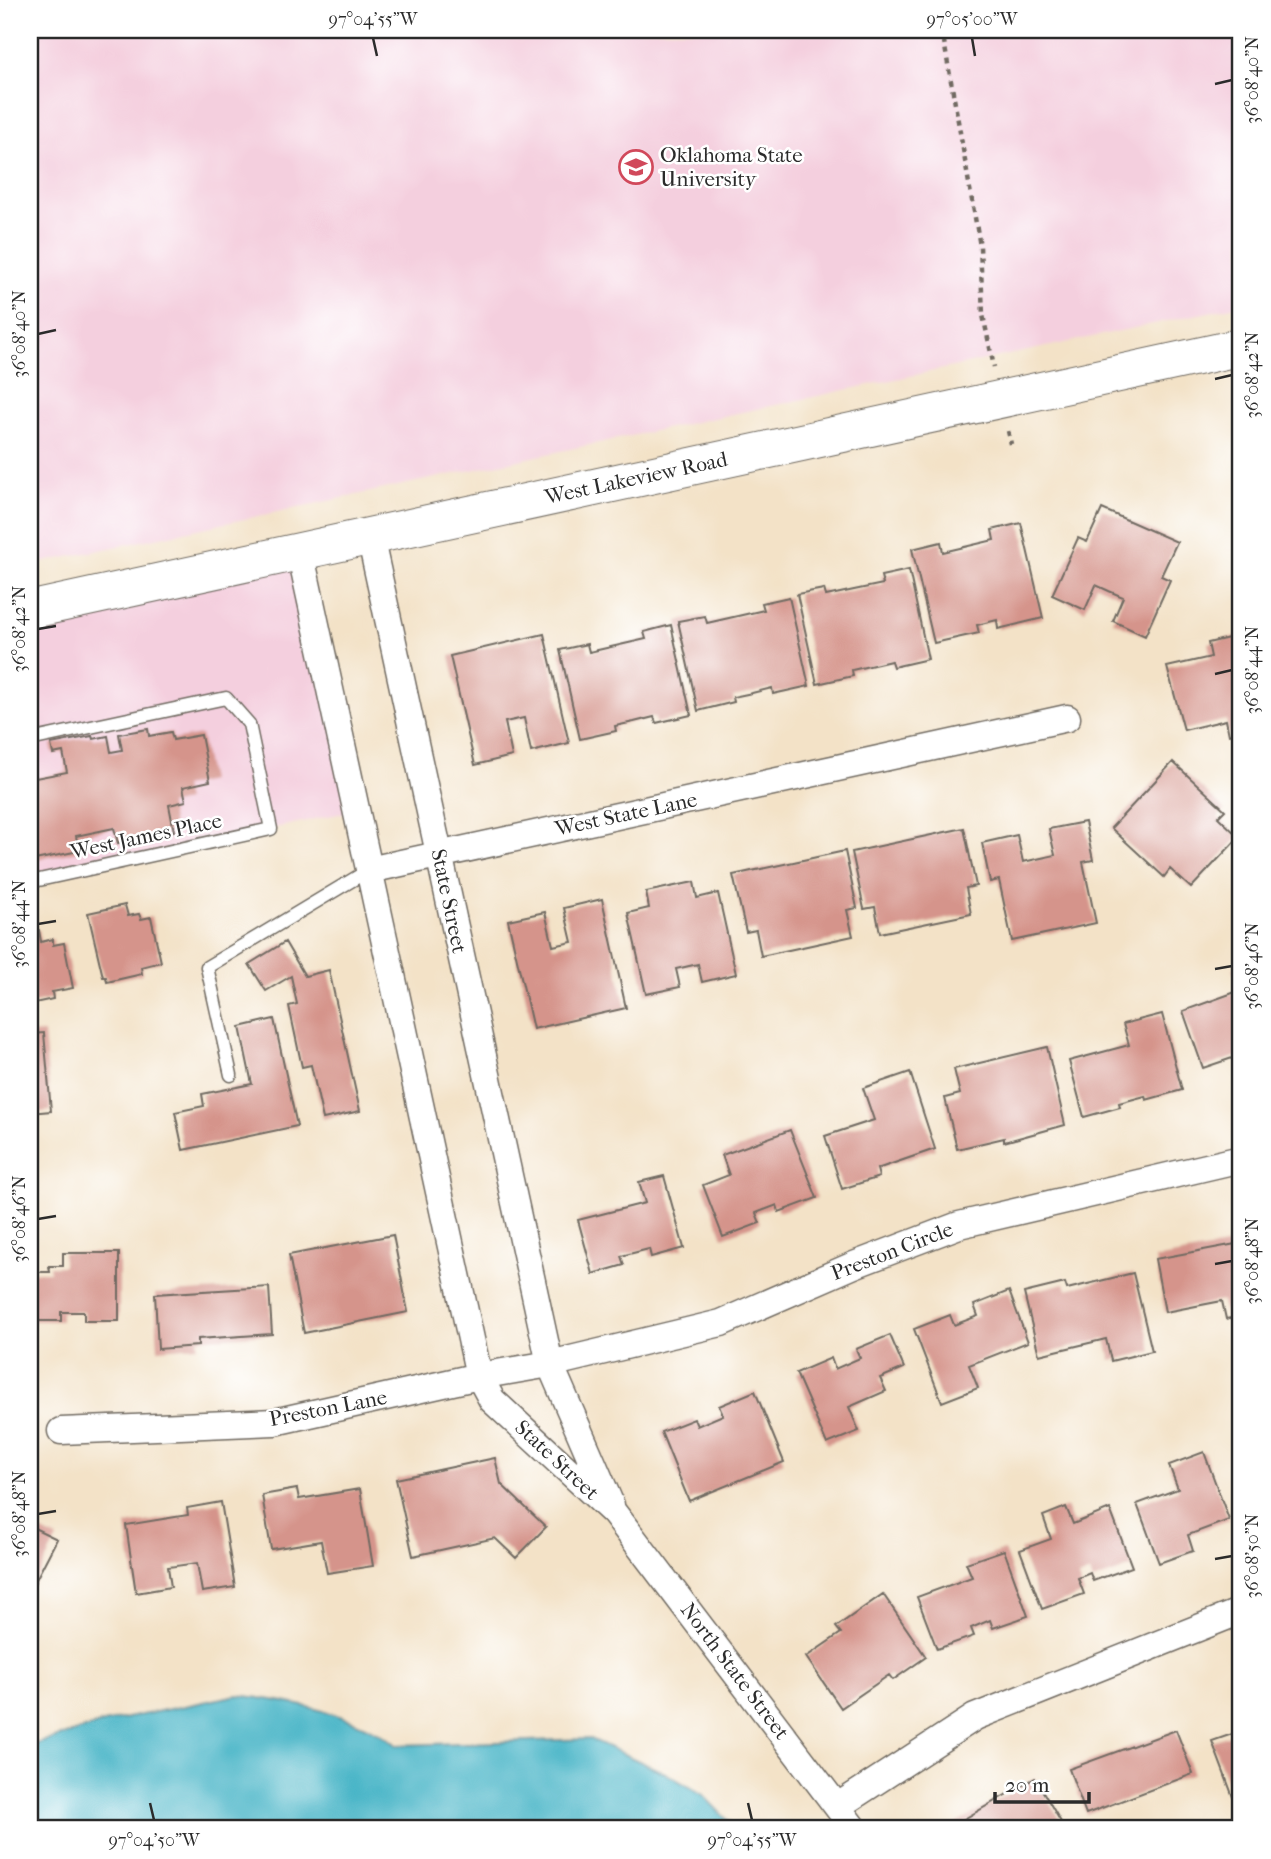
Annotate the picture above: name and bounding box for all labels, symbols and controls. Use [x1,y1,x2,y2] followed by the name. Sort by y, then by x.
[328,9,419,30] text: 97°04'55"W
[927,9,1019,30] text: 97°05'00"W
[1242,36,1263,124] text: 36°08'40"N
[660,143,803,191] place label: Oklahoma State University
[617,148,655,186] school or university icon: Oklahoma State University
[9,290,30,378] text: 36°08'40"N
[1242,331,1263,419] text: 36°08'42"N
[541,447,730,509] street label: West Lakeview Road
[9,585,30,673] text: 36°08'42"N
[1242,625,1263,714] text: 36°08'44"N
[552,787,699,841] street label: West State Lane
[67,808,224,864] street label: West James Place
[426,847,472,956] street label: State Street
[9,879,30,968] text: 36°08'44"N
[1242,922,1263,1010] text: 36°08'46"N
[9,1175,30,1263] text: 36°08'46"N
[828,1217,956,1285] street label: Preston Circle
[1242,1217,1263,1304] text: 36°08'48"N
[267,1385,389,1431] street label: Preston Lane
[510,1415,604,1505] street label: State Street
[9,1470,30,1557] text: 36°08'48"N
[1242,1513,1263,1598] text: 36°08'50"N
[676,1598,794,1744] street label: North State Street
[995,1761,1089,1805] scale bar
[1005,1773,1050,1797] text: 20 m
[108,1830,201,1851] text: 97°04'50"W
[707,1830,798,1851] text: 97°04'55"W

